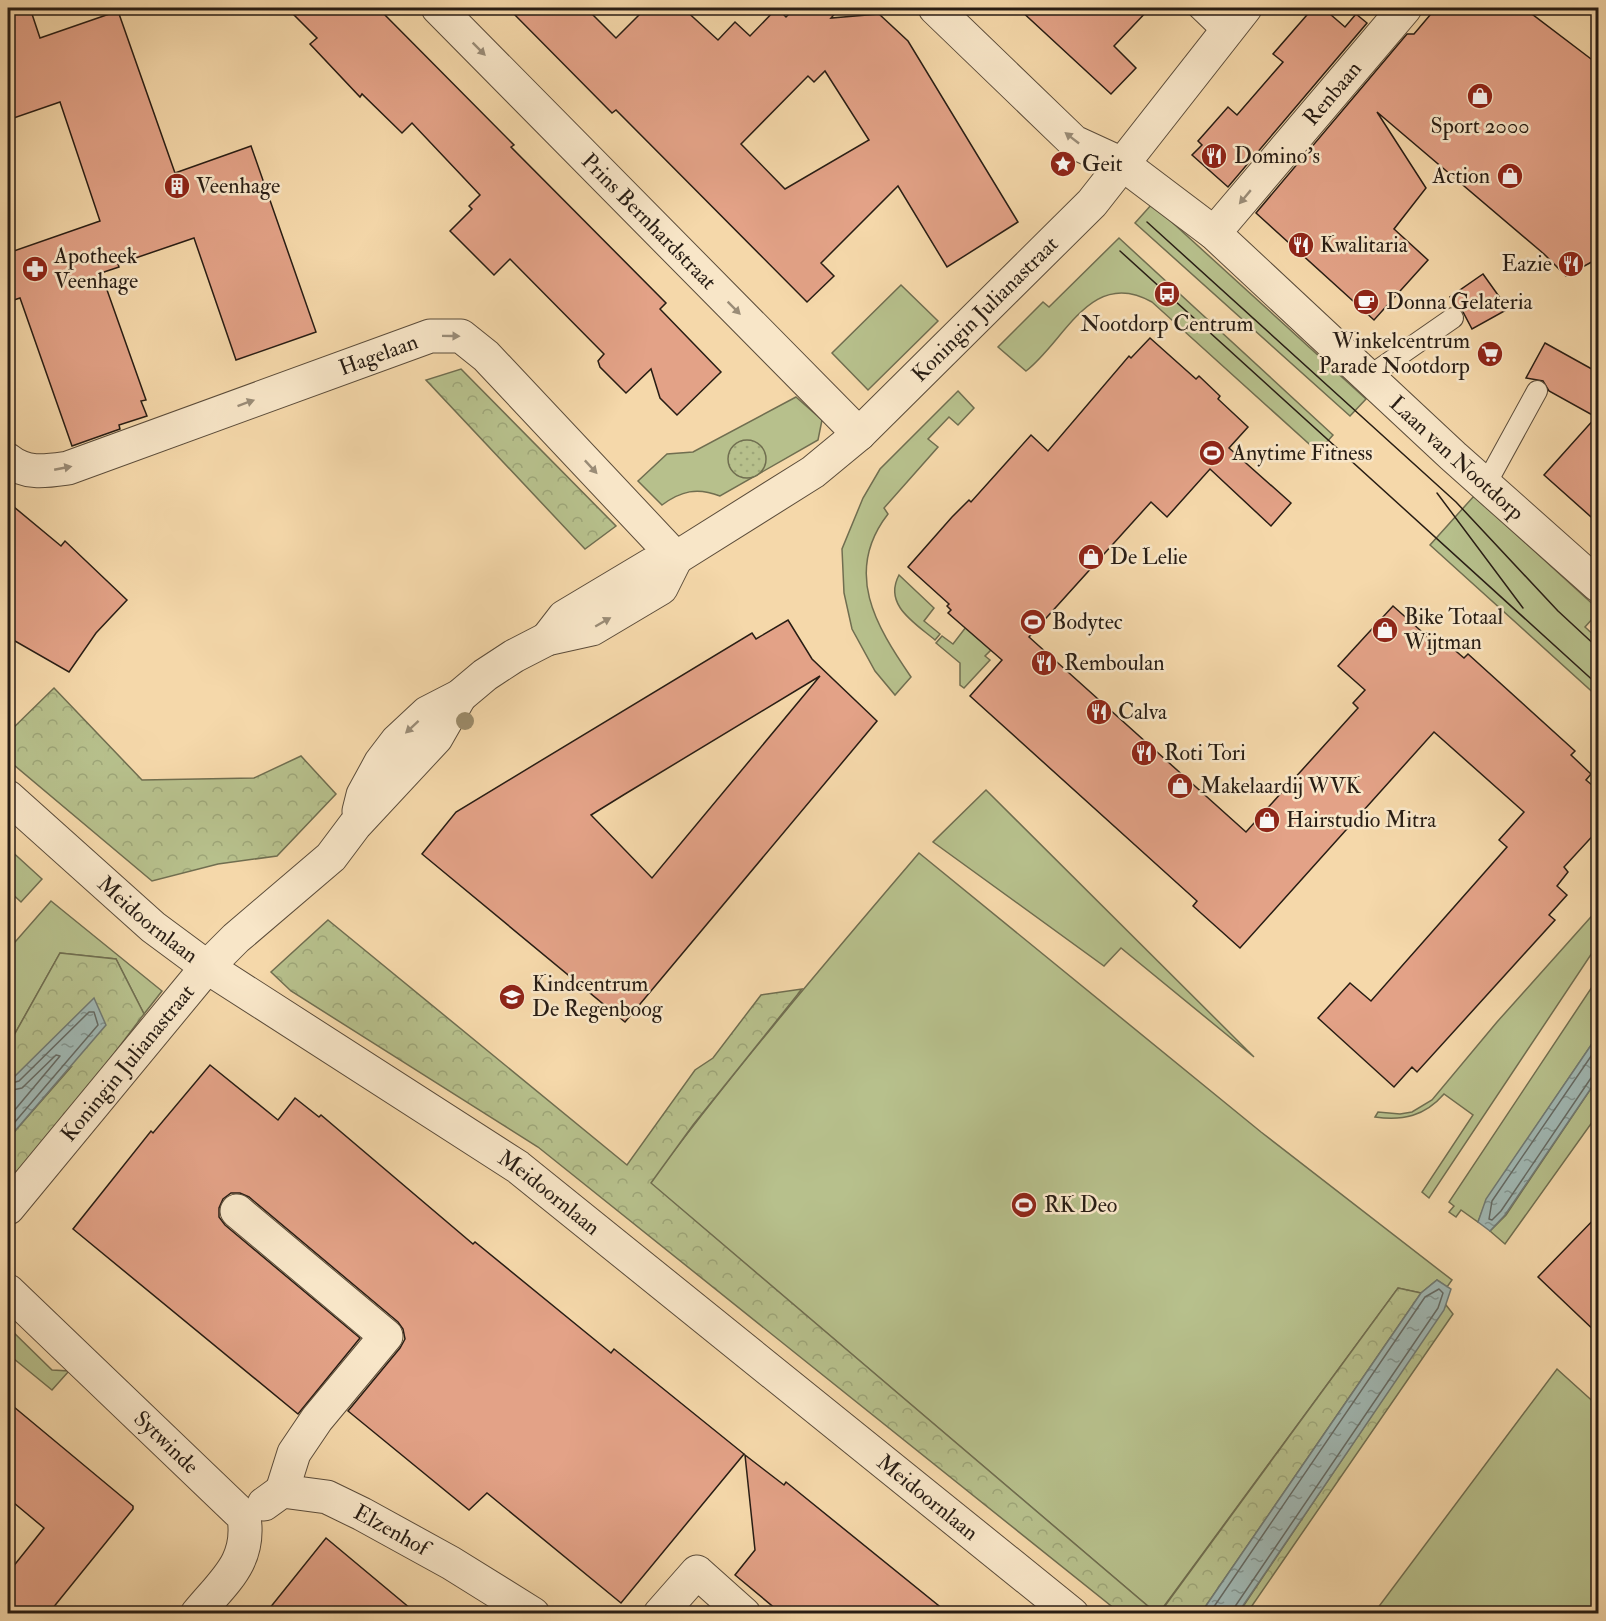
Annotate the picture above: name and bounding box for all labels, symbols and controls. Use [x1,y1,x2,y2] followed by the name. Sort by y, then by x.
[472,42,486,57] one-way arrow
[1297,55,1368,132] street label: Renbaan
[1465,81,1495,111] shop icon: Sport 2000
[1431,112,1529,141] place label: Sport 2000
[1064,132,1080,145] one-way arrow
[1199,141,1229,171] restaurant icon: Domino's
[1234,142,1320,170] place label: Domino's
[575,147,722,296] street label: Prins Bernhardstraat
[1048,149,1078,179] place icon: Geit
[1082,150,1123,178] place label: Geit
[1495,161,1525,191] shop icon: Action
[1431,162,1490,190] place label: Action
[162,171,192,201] building icon: Veenhage
[196,172,280,200] place label: Veenhage
[1239,189,1252,205] one-way arrow
[906,230,1064,388] street label: Koningin Julianastraat
[1286,230,1316,260] restaurant icon: Kwalitaria
[1320,231,1409,259] place label: Kwalitaria
[53,242,138,295] place label: Apotheek Veenhage
[1556,249,1586,279] restaurant icon: Eazie
[1502,250,1552,278] place label: Eazie
[20,254,50,284] pharmacy icon: Apotheek Veenhage
[1152,279,1182,309] bus stop icon: Nootdorp Centrum
[1351,287,1381,317] cafe icon: Donna Gelateria
[1386,288,1534,316] place label: Donna Gelateria
[727,300,741,315] one-way arrow
[1080,310,1254,339] place label: Nootdorp Centrum
[1319,327,1470,381] place label: Winkelcentrum Parade Nootdorp
[335,328,422,382] street label: Hagelaan
[441,331,460,341] one-way arrow
[1475,339,1505,369] supermarket icon: Winkelcentrum Parade Nootdorp
[1383,390,1530,527] street label: Laan van Nootdorp
[238,398,256,408] one-way arrow
[1197,438,1227,468] sports icon: Anytime Fitness
[1231,439,1373,467] place label: Anytime Fitness
[584,460,598,475] one-way arrow
[54,463,73,472] one-way arrow
[1076,542,1106,572] shop icon: De Lelie
[1110,543,1187,571] place label: De Lelie
[1403,603,1503,656] place label: Bike Totaal Wijtman
[1018,607,1048,637] sports icon: Bodytec
[1052,608,1123,636] place label: Bodytec
[1370,615,1400,645] shop icon: Bike Totaal Wijtman
[595,617,611,628] one-way arrow
[1029,648,1059,678] restaurant icon: Remboulan
[1064,649,1165,677] place label: Remboulan
[1084,697,1114,727] restaurant icon: Calva
[1118,698,1168,726] place label: Calva
[405,720,419,734] one-way arrow
[1129,738,1159,768] restaurant icon: Roti Tori
[1164,739,1246,767] place label: Roti Tori
[1165,771,1195,801] shop icon: Makelaardij WVK
[1200,772,1362,800] place label: Makelaardij WVK
[1252,805,1282,835] shop icon: Hairstudio Mitra
[1286,806,1437,834] place label: Hairstudio Mitra
[92,870,204,970] street label: Meidoornlaan
[532,970,664,1023] place label: Kindcentrum De Regenboog
[55,979,201,1147] street label: Koningin Julianastraat
[497,982,527,1012] school or university icon: Kindcentrum De Regenboog
[493,1144,606,1242] street label: Meidoornlaan
[1009,1190,1039,1220] sports icon: RK Deo
[1044,1191,1117,1219] place label: RK Deo
[128,1405,205,1480] street label: Sytwinde
[871,1448,984,1547] street label: Meidoornlaan
[349,1498,437,1564] street label: Elzenhof

